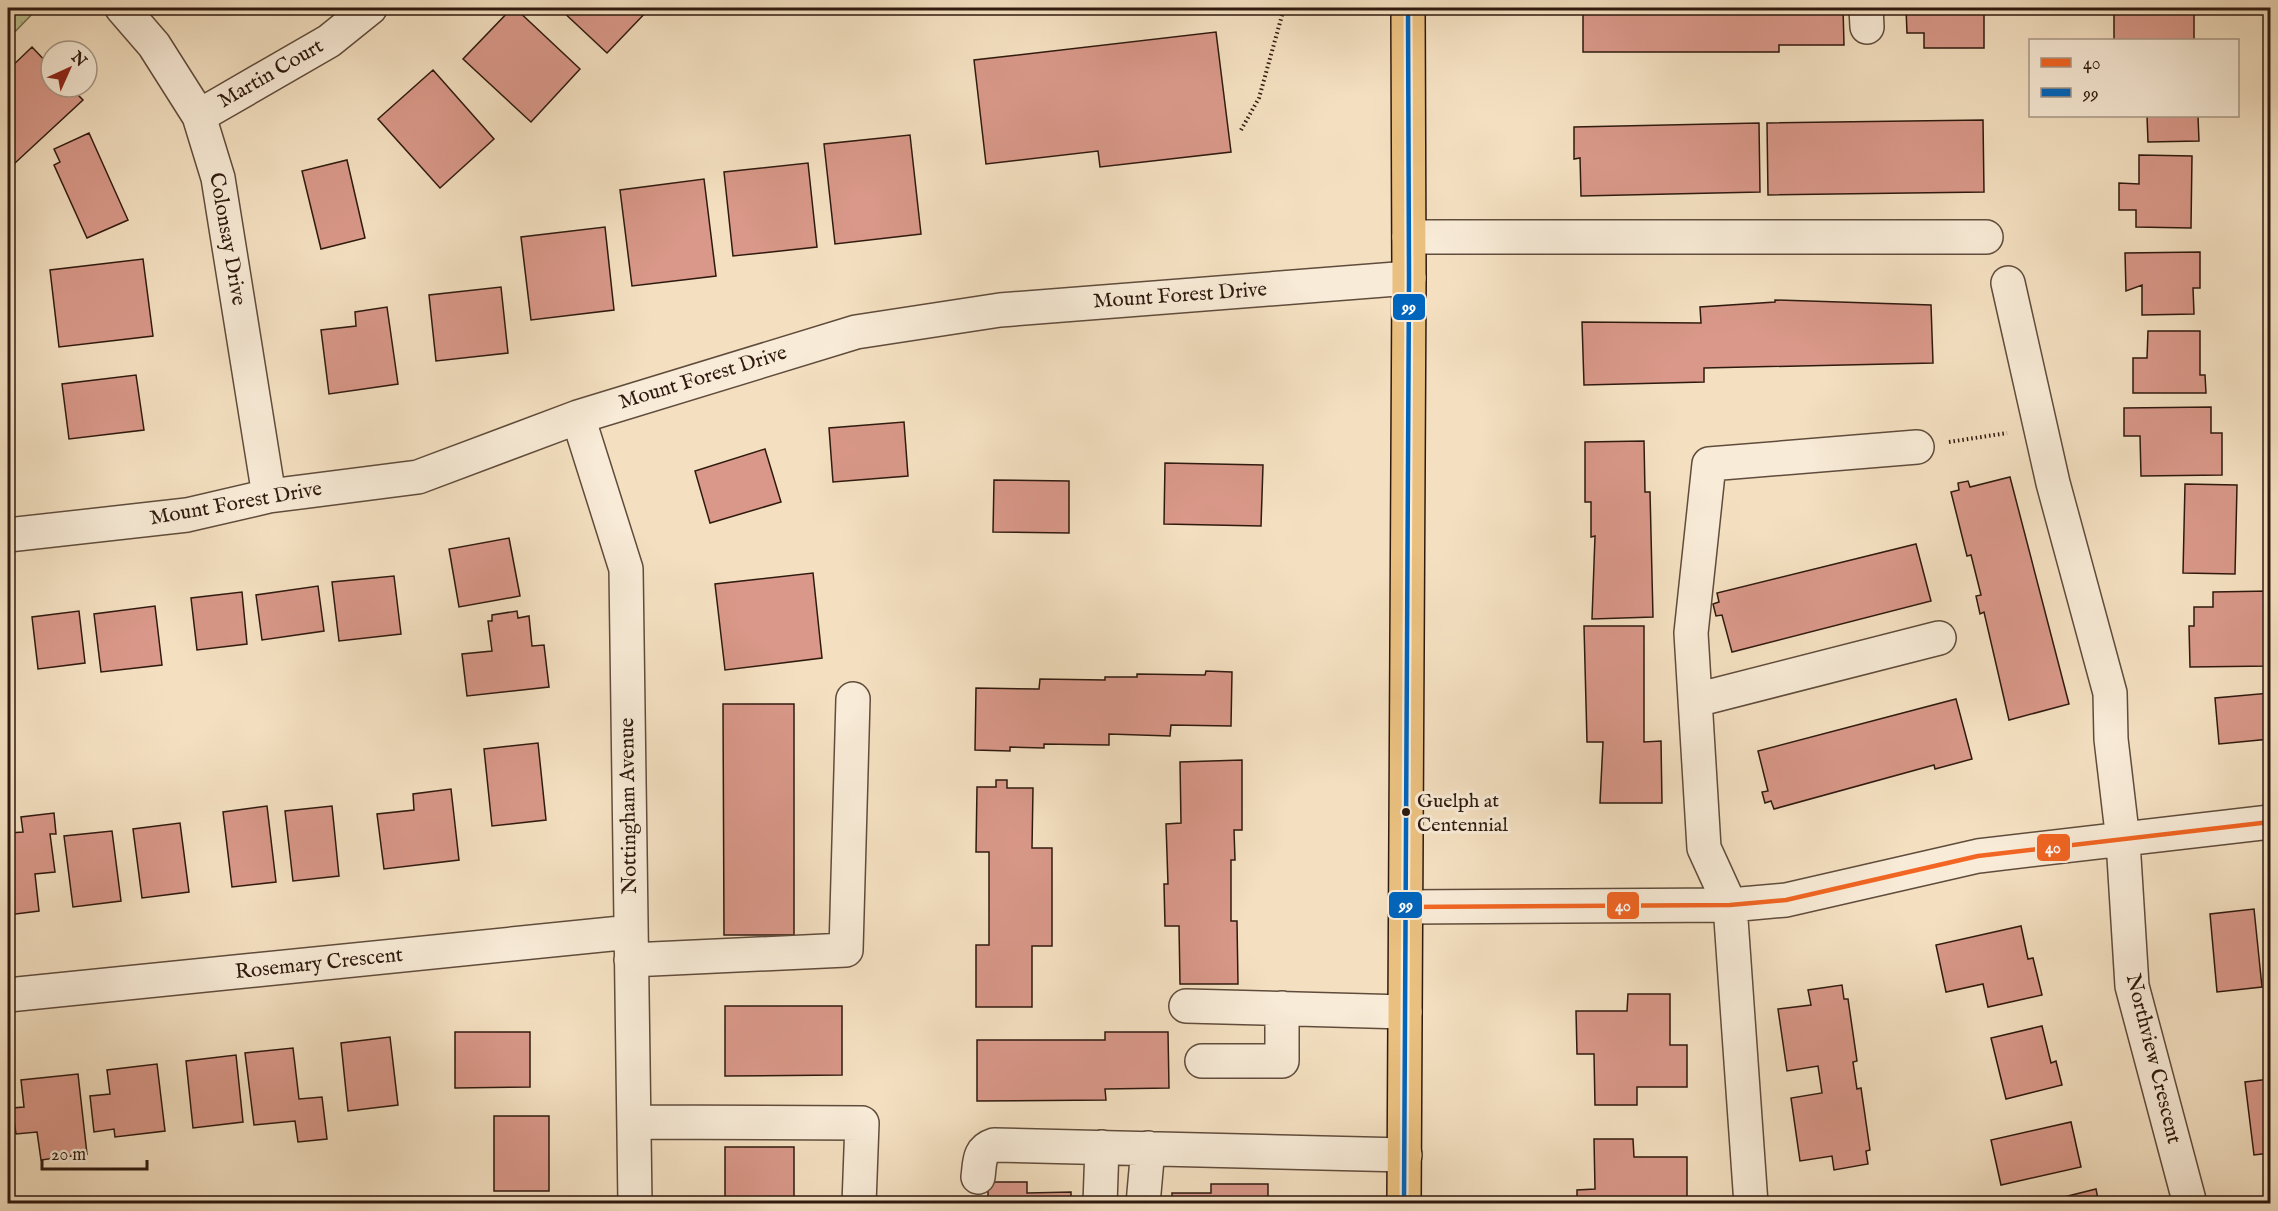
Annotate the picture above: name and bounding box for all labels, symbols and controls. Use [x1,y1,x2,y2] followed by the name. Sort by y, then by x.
[213,33,329,115] street label: Martin Court
[39,39,99,99] north arrow
[2029,39,2239,117] legend
[66,47,90,72] text: N
[2083,53,2101,76] text: 40
[2082,83,2099,106] text: 99
[202,170,252,308] street label: Colonsay Drive
[1092,276,1268,316] street label: Mount Forest Drive
[1392,293,1426,321] line badge: 99
[1401,299,1416,319] text: 99
[616,339,791,416] street label: Mount Forest Drive
[148,476,325,532] street label: Mount Forest Drive
[614,717,644,895] street label: Nottingham Avenue
[1417,789,1508,838] place label: Guelph at Centennial
[1400,806,1412,818] marker: Guelph at Centennial
[2036,833,2071,862] line badge: 40
[2045,839,2061,859] text: 40
[1388,891,1423,919] line badge: 99
[1606,891,1640,920] line badge: 40
[1398,897,1413,917] text: 99
[1615,897,1631,917] text: 40
[234,942,404,986] street label: Rosemary Crescent
[2119,971,2187,1147] street label: Northview Crescent
[42,1133,147,1171] scale bar
[51,1144,86,1167] text: 20 m

